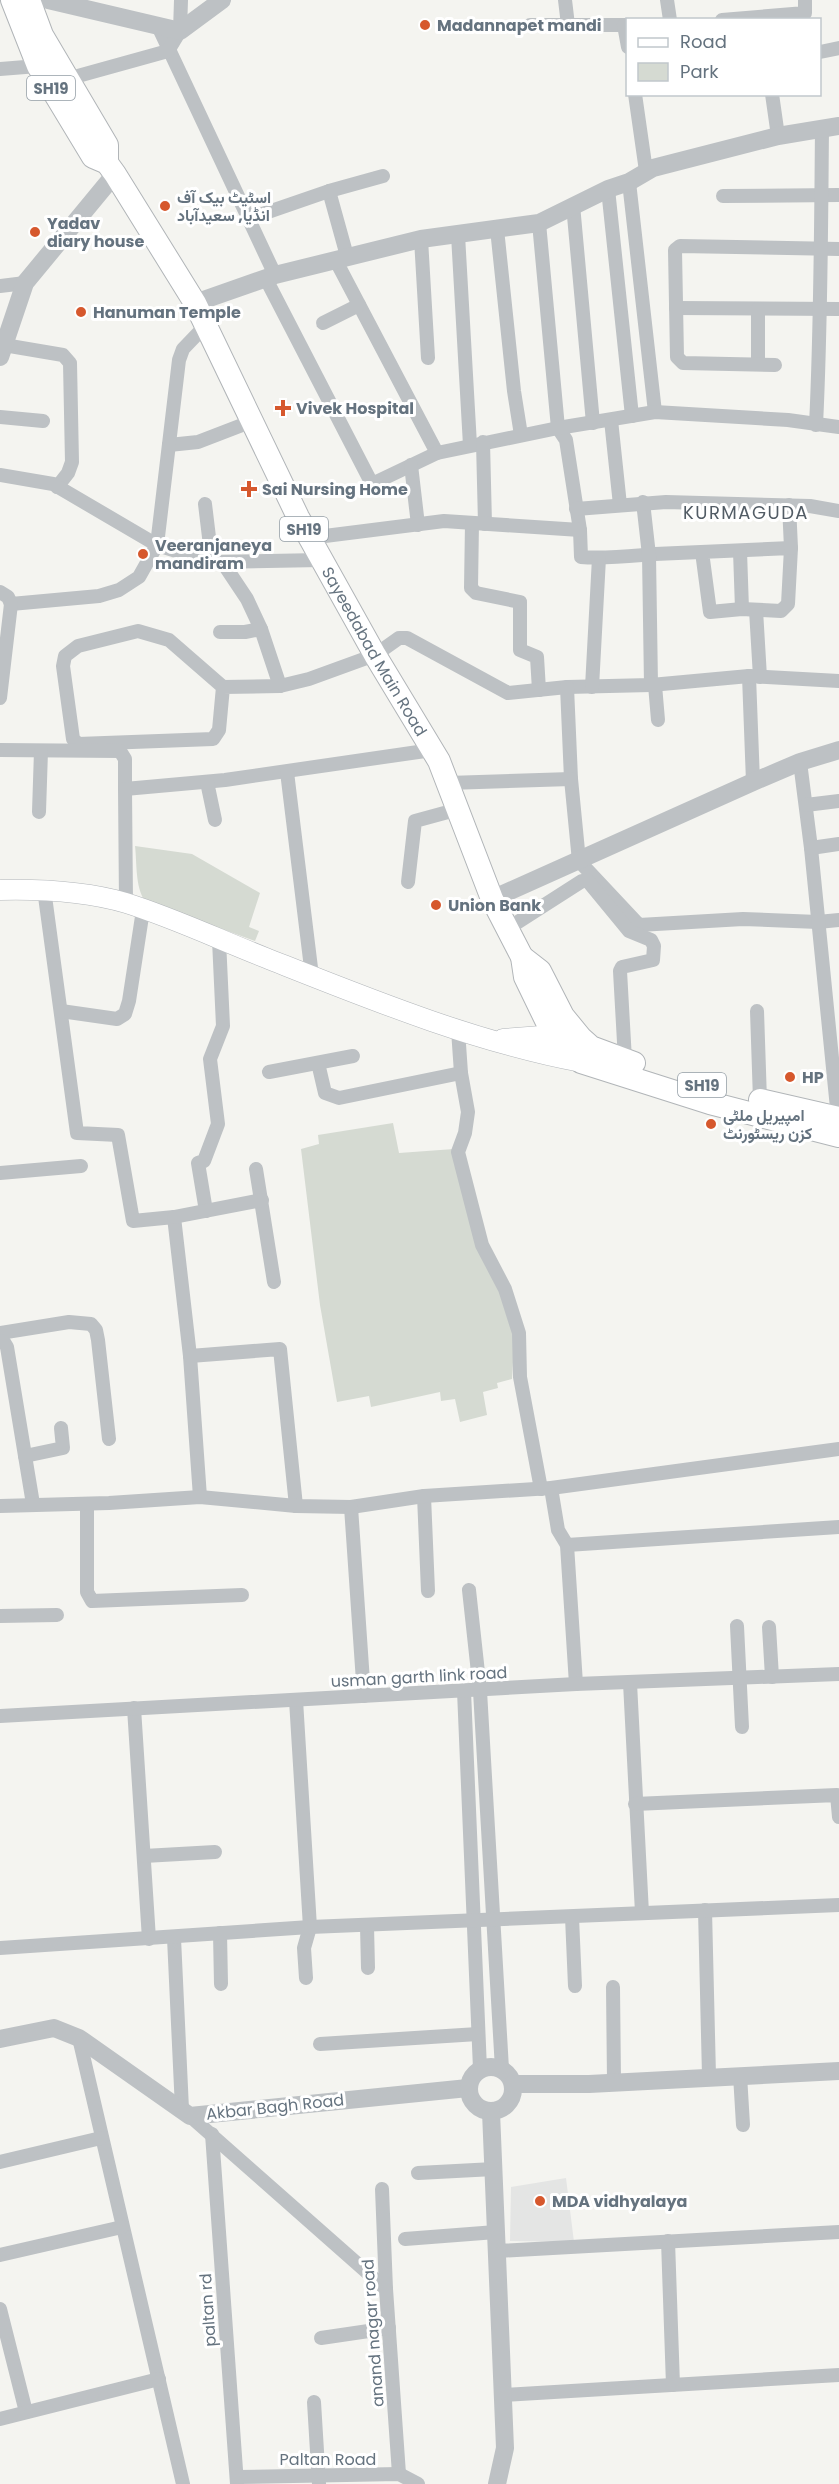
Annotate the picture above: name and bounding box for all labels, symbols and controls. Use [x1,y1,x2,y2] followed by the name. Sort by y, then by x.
[437,14,602,37] place label: Madannapet mandi
[418,18,432,32] marker: Madannapet mandi
[626,18,821,96] legend
[680,29,727,54] text: Road
[680,59,719,84] text: Park
[27,76,75,100] road number: SH19
[177,186,271,227] place label: اسٹیٹ بیک آف انڈیا, سعیدآباد
[158,199,172,213] marker: اسٹیٹ بیک آف انڈیا, سعیدآباد
[47,212,144,253] place label: Yadav diary house
[28,225,42,239] marker: Yadav diary house
[93,301,241,324] place label: Hanuman Temple
[74,305,88,319] marker: Hanuman Temple
[296,397,414,420] place label: Vivek Hospital
[274,399,292,417] marker: Vivek Hospital
[262,478,408,501] place label: Sai Nursing Home
[240,480,258,498] marker: Sai Nursing Home
[683,500,809,525] district label: KURMAGUDA
[280,517,328,541] road number: SH19
[155,534,272,575] place label: Veeranjaneya mandiram
[136,547,150,561] marker: Veeranjaneya mandiram
[316,562,433,740] street label: Sayeedabad Main Road
[448,894,541,917] place label: Union Bank
[429,898,443,912] marker: Union Bank
[802,1066,824,1089] place label: HP
[783,1070,797,1084] marker: HP
[678,1073,726,1097] road number: SH19
[723,1104,812,1145] place label: امپیریل ملٹی کزن ریسٹورنٹ
[704,1117,718,1131] marker: امپیریل ملٹی کزن ریسٹورنٹ
[330,1661,508,1693] street label: usman garth link road
[205,2088,345,2126] street label: Akbar Bagh Road
[552,2190,687,2213] place label: MDA vidhyalaya
[533,2194,547,2208] marker: MDA vidhyalaya
[356,2258,390,2408] street label: anand nagar road
[194,2273,222,2347] street label: paltan rd
[280,2448,376,2471] street label: Paltan Road

